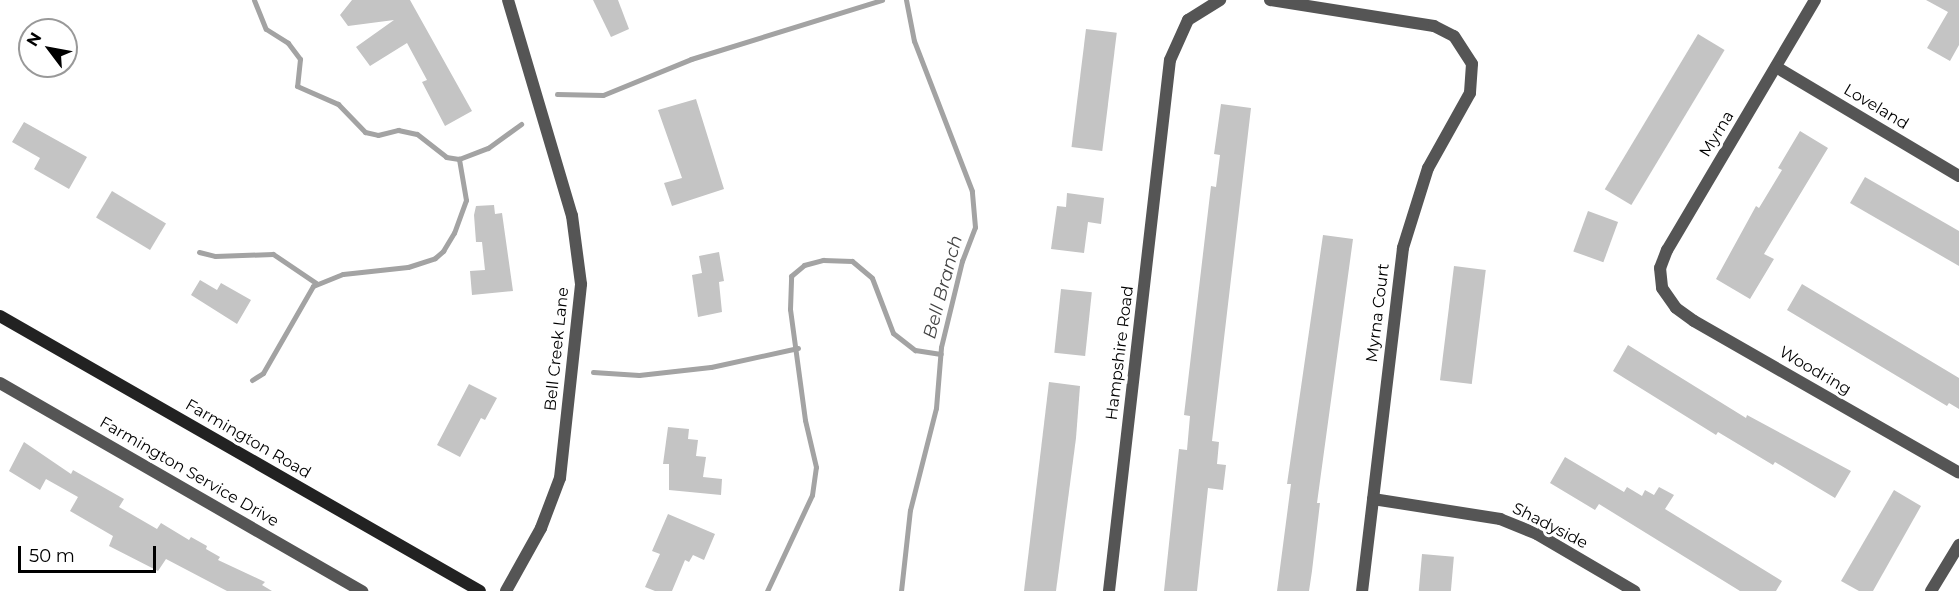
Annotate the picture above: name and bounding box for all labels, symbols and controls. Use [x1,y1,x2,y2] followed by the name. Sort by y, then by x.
[18,18,78,78] north arrow
[23,29,45,50] text: N
[1840,80,1912,134] street label: Loveland
[1696,107,1738,161] street label: Myrna
[919,233,967,341] water label: Bell Branch
[1362,262,1394,364] street label: Myrna Court
[1102,285,1138,421] street label: Hampshire Road
[541,286,573,412] street label: Bell Creek Lane
[1775,343,1855,399] street label: Woodring
[182,395,314,483] street label: Farmington Road
[96,413,282,531] street label: Farmington Service Drive
[1509,499,1591,553] street label: Shadyside
[21,534,159,572] scale bar
[29,545,75,567] text: 50 m

